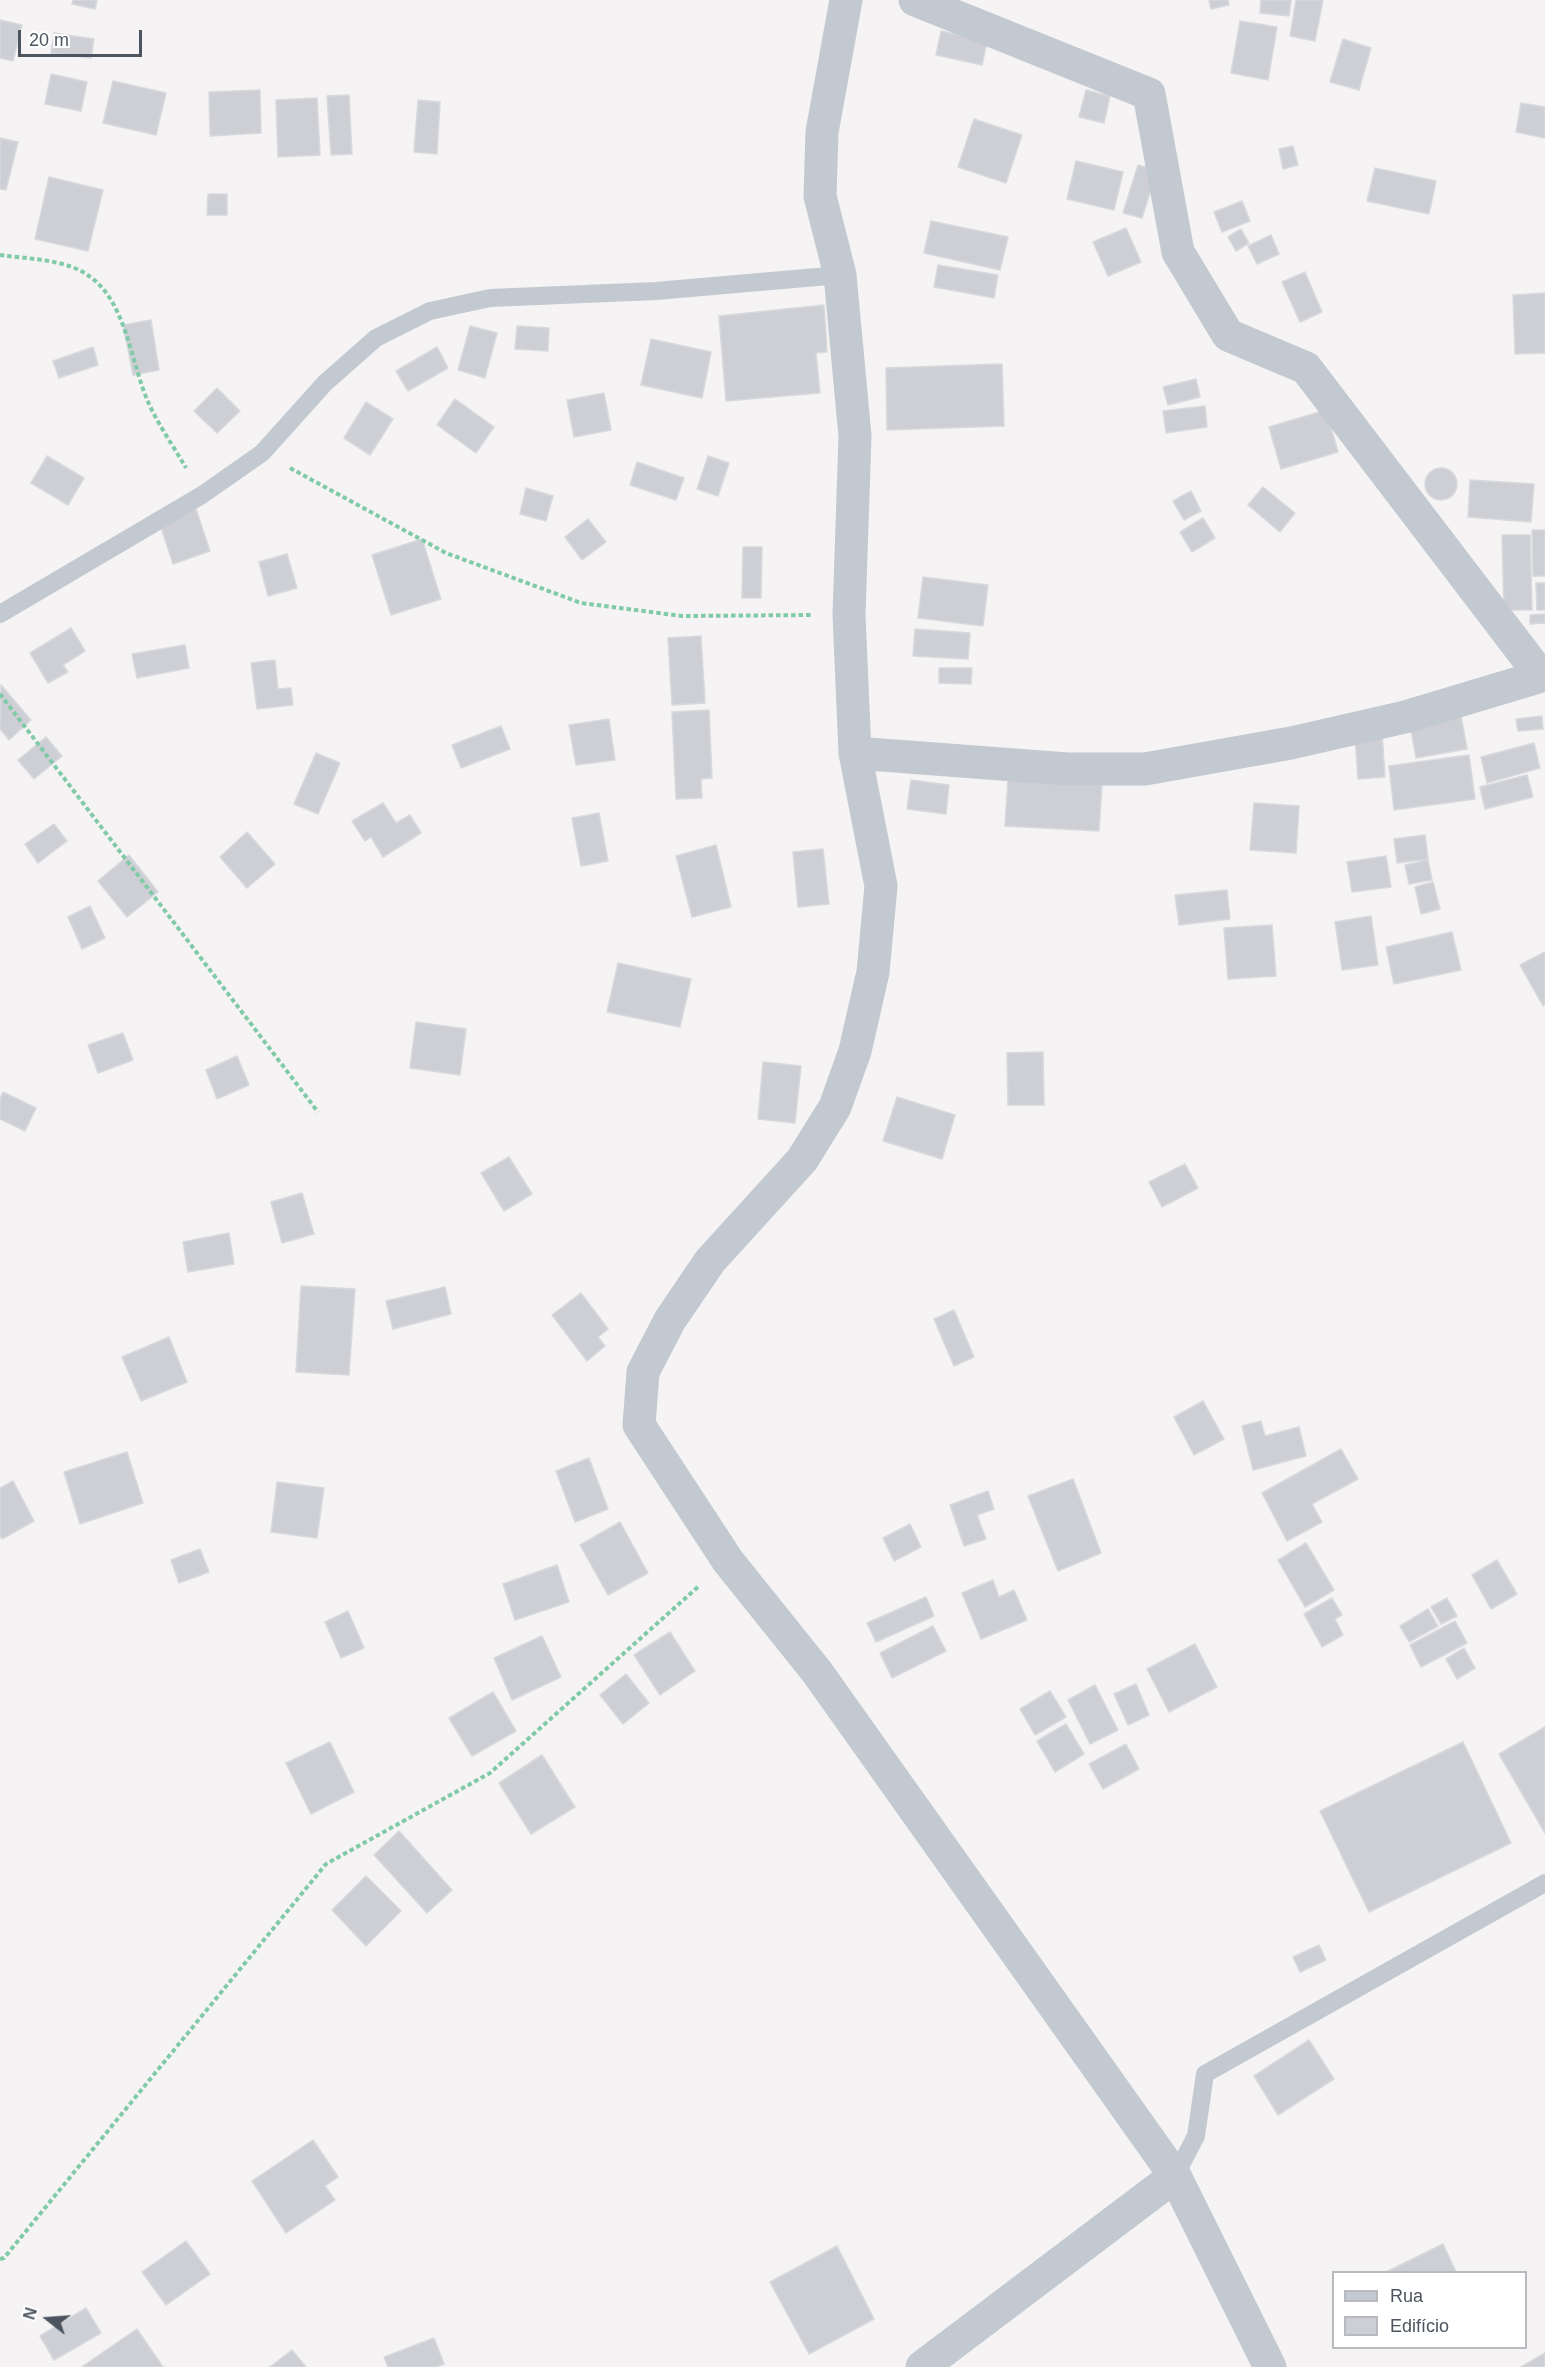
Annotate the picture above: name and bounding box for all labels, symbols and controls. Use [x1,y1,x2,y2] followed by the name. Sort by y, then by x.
[21,18,146,56] scale bar
[29,30,69,50] text: 20 m
[1332,2271,1527,2349] legend
[1390,2286,1423,2306] text: Rua
[18,2289,78,2349] north arrow
[20,2306,40,2322] text: N
[1390,2316,1449,2336] text: Edifício

